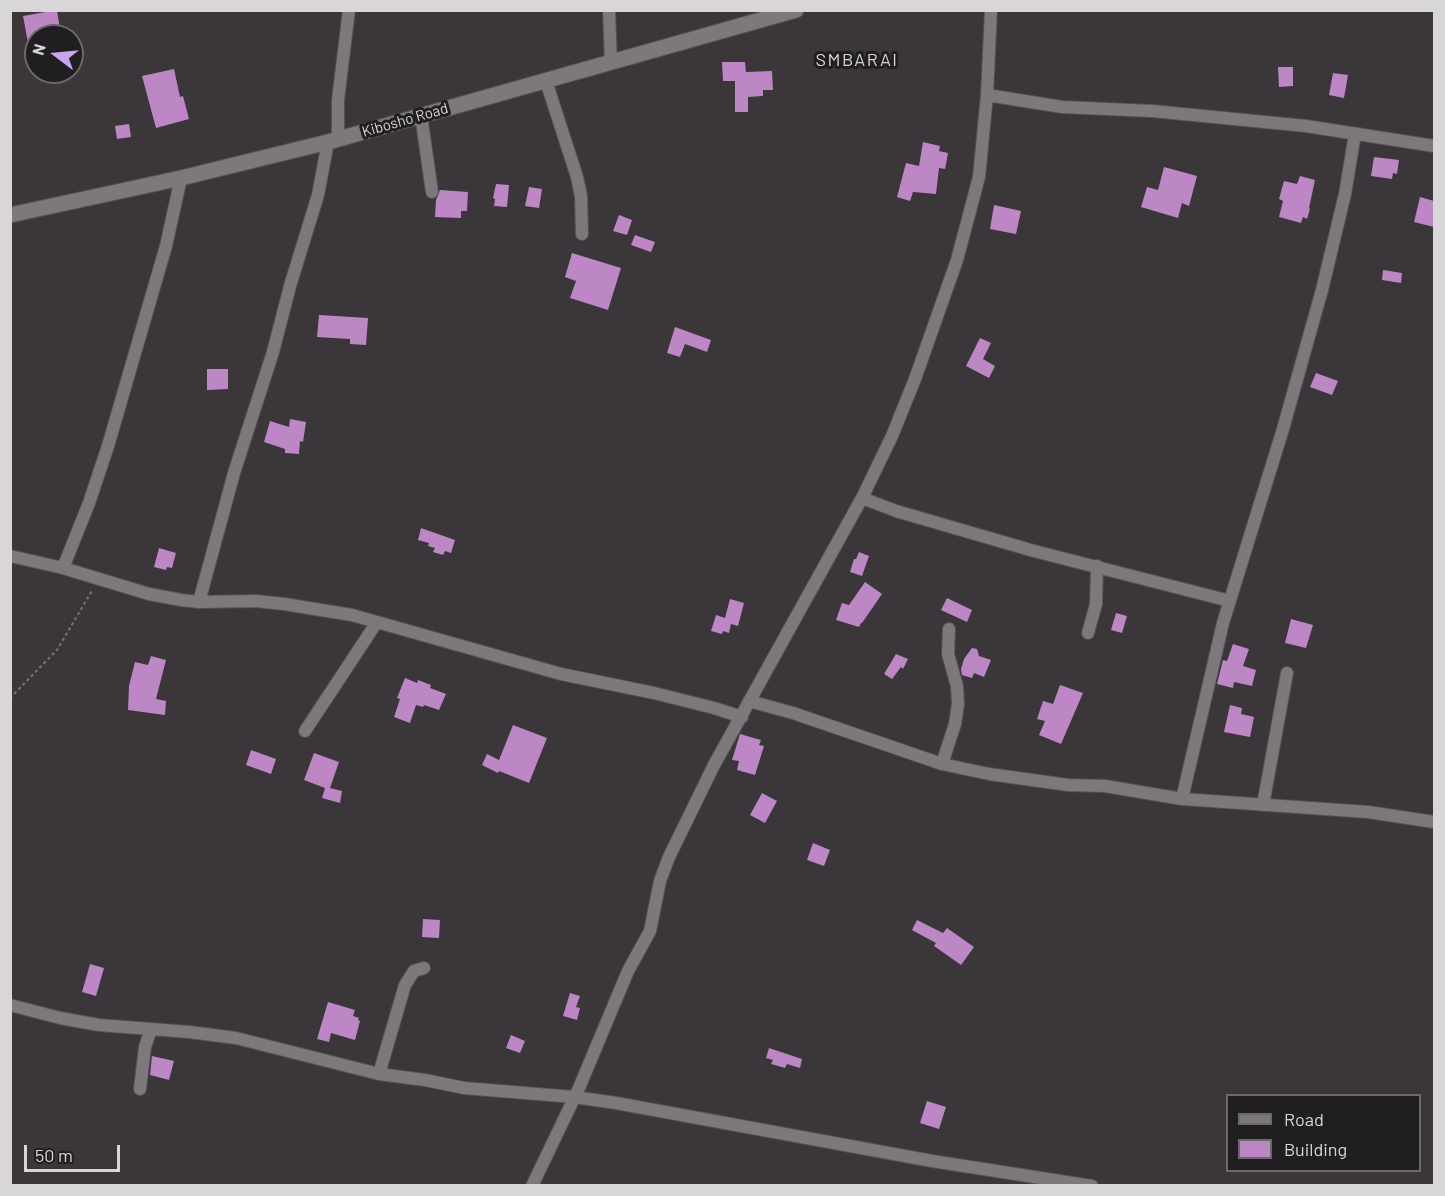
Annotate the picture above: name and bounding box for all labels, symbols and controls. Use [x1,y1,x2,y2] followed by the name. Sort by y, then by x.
[24,24,84,84] north arrow
[28,42,49,57] text: N
[816,49,898,71] district label: SMBARAI
[360,99,450,141] street label: Kibosho Road
[1226,1094,1421,1172] legend
[1284,1108,1324,1130] text: Road
[27,1133,123,1171] scale bar
[1284,1138,1347,1160] text: Building
[35,1144,73,1166] text: 50 m

